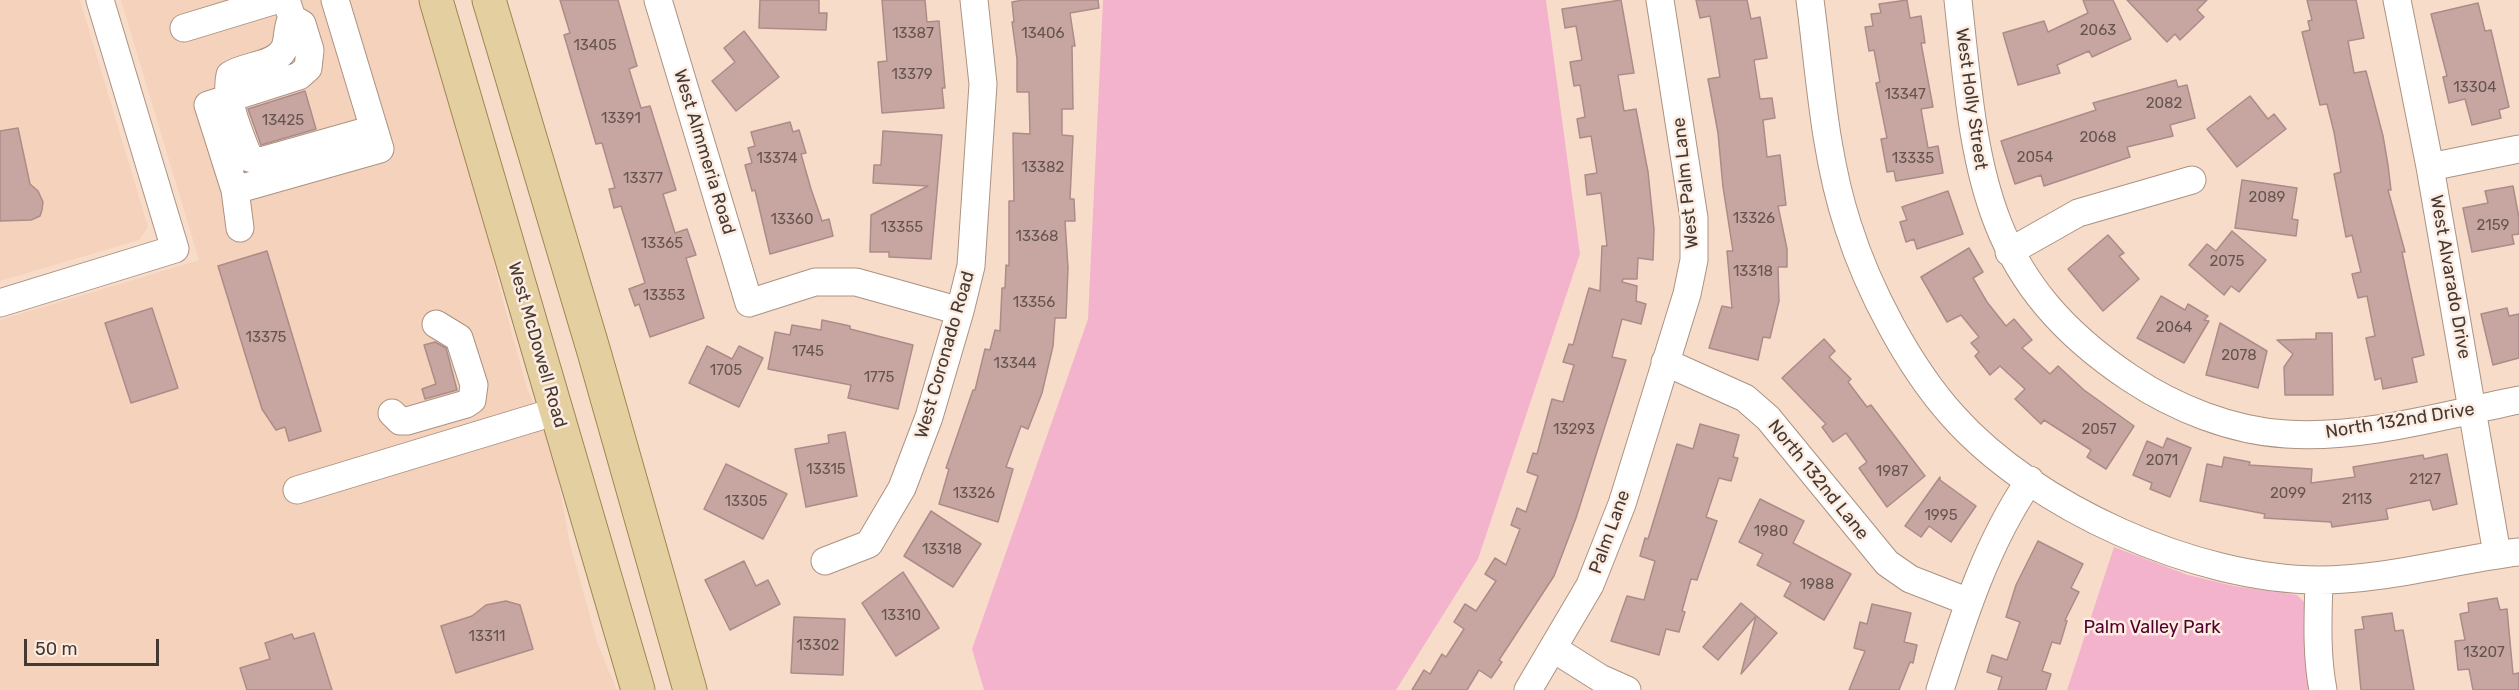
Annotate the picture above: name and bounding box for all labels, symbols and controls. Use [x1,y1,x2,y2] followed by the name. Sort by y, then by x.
[2080,22,2116,40] house number: 2063
[892,25,934,43] house number: 13387
[1021,25,1065,43] house number: 13406
[1950,27,1992,171] street label: West Holly Street
[573,37,617,55] house number: 13405
[891,66,933,84] house number: 13379
[669,67,739,237] street label: West Almmeria Road
[2453,79,2497,97] house number: 13304
[1884,86,1926,104] house number: 13347
[2146,95,2182,113] house number: 2082
[601,110,641,128] house number: 13391
[262,112,304,130] house number: 13425
[1668,116,1704,250] street label: West Palm Lane
[2080,129,2116,147] house number: 2068
[2017,149,2053,167] house number: 2054
[757,150,797,168] house number: 13374
[1892,150,1934,168] house number: 13335
[1022,159,1064,177] house number: 13382
[623,170,663,188] house number: 13377
[2249,189,2285,207] house number: 2089
[2425,193,2475,361] street label: West Alvarado Drive
[1733,210,1775,228] house number: 13326
[770,211,814,229] house number: 13360
[2476,217,2510,235] house number: 2159
[881,219,923,237] house number: 13355
[1015,228,1059,246] house number: 13368
[641,235,683,253] house number: 13365
[2210,253,2244,271] house number: 2075
[503,260,571,430] street label: West McDowell Road
[1733,263,1773,281] house number: 13318
[911,269,979,441] street label: West Coronado Road
[643,287,685,305] house number: 13353
[1013,294,1055,312] house number: 13356
[2156,319,2192,337] house number: 2064
[245,329,287,347] house number: 13375
[792,343,824,361] house number: 1745
[2221,347,2257,365] house number: 2078
[993,355,1037,373] house number: 13344
[710,362,742,380] house number: 1705
[864,369,894,387] house number: 1775
[2324,399,2476,443] street label: North 132nd Drive
[1763,416,1873,544] street label: North 132nd Lane
[1553,421,1595,439] house number: 13293
[2082,421,2116,439] house number: 2057
[2146,452,2178,470] house number: 2071
[806,461,846,479] house number: 13315
[1876,463,1908,481] house number: 1987
[2409,471,2441,489] house number: 2127
[953,485,995,503] house number: 13326
[2270,485,2306,503] house number: 2099
[1585,487,1635,577] street label: Palm Lane
[2342,491,2372,509] house number: 2113
[725,493,767,511] house number: 13305
[1924,507,1958,525] house number: 1995
[1754,523,1788,541] house number: 1980
[922,541,962,559] house number: 13318
[1800,576,1834,594] house number: 1988
[881,607,921,625] house number: 13310
[2083,617,2221,639] park label: Palm Valley Park
[27,627,162,665] scale bar
[468,628,506,646] house number: 13311
[797,637,839,655] house number: 13302
[35,638,78,660] text: 50 m
[2463,644,2505,662] house number: 13207

